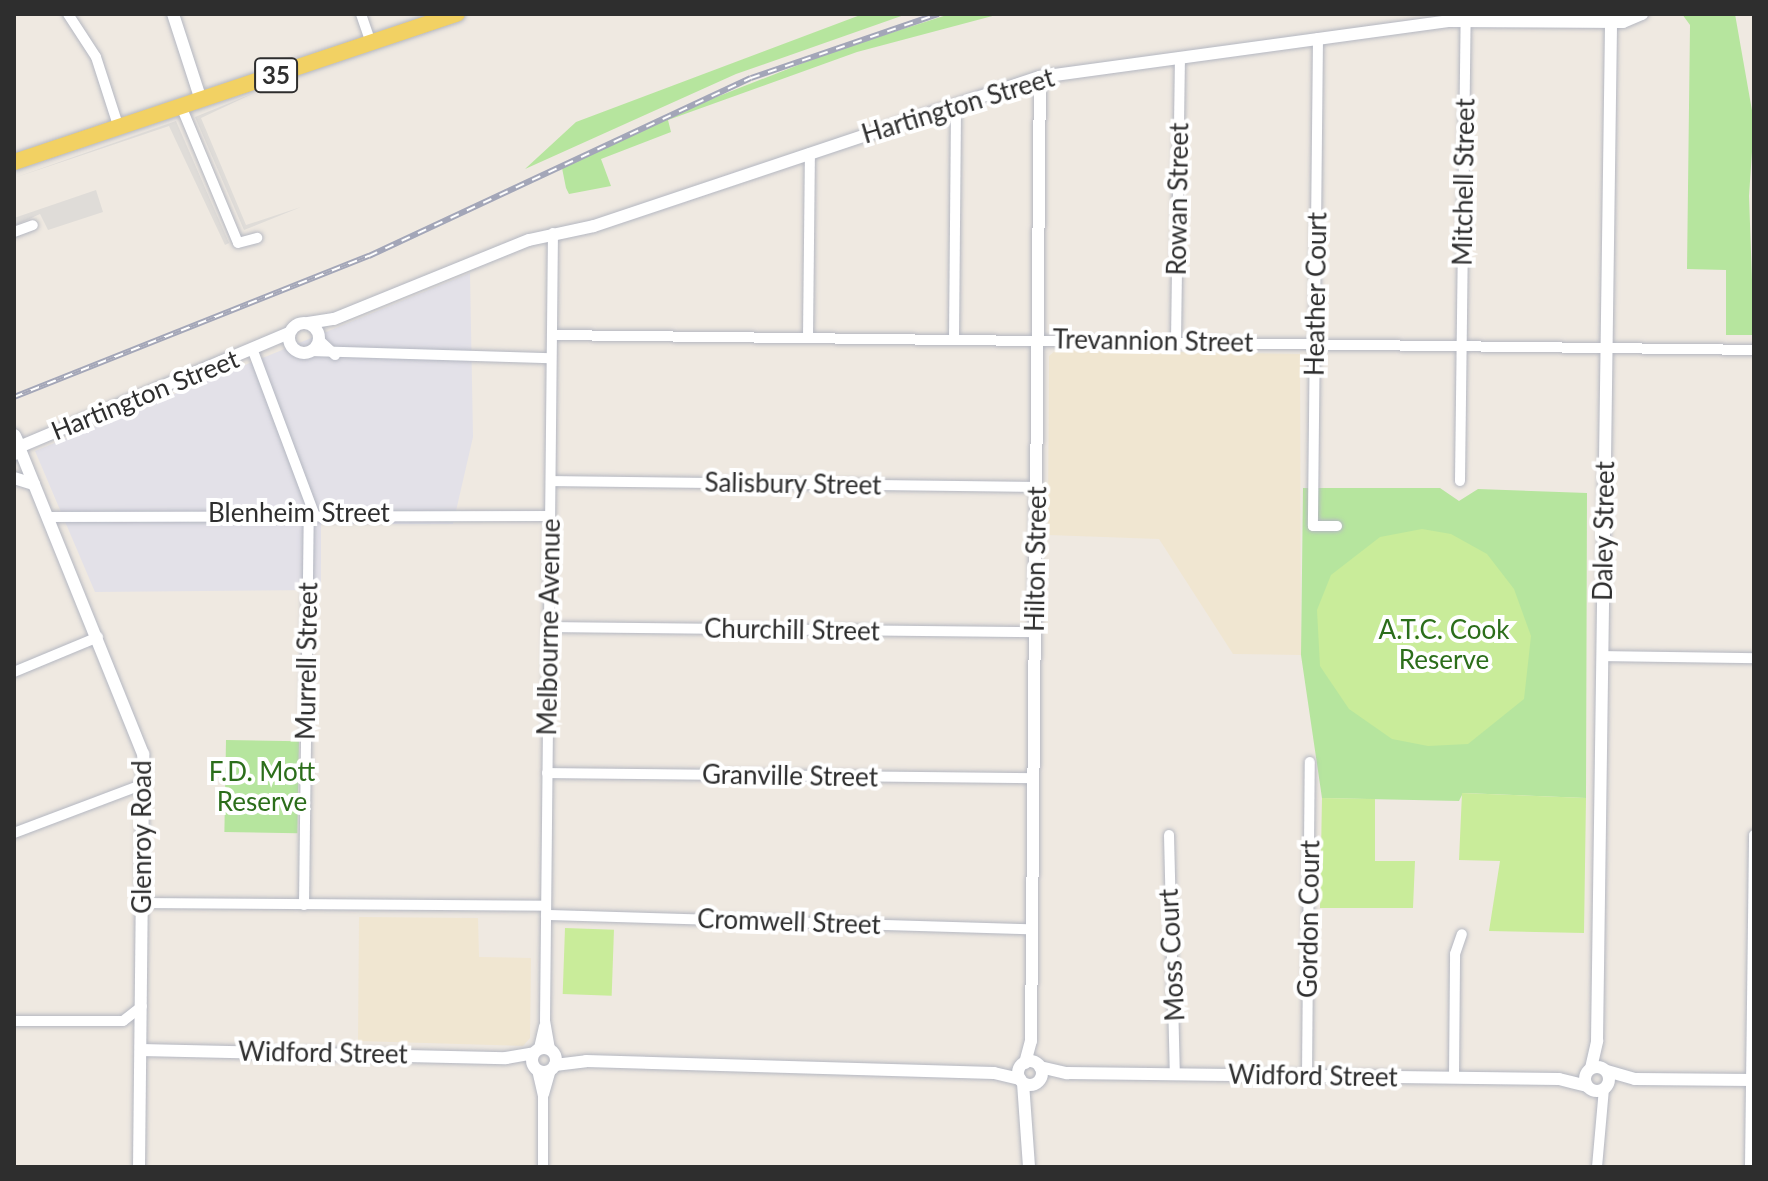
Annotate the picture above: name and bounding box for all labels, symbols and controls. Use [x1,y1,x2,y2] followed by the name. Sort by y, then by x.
[254,55,298,95] road number: 35
[858,62,1058,150] street label: Hartington Street
[1447,98,1481,266] street label: Mitchell Street
[1161,122,1195,276] street label: Rowan Street
[1299,211,1333,377] street label: Heather Court
[1052,324,1254,358] street label: Trevannion Street
[47,343,243,447] street label: Hartington Street
[1587,461,1621,601] street label: Daley Street
[704,467,882,501] street label: Salisbury Street
[1019,486,1053,632] street label: Hilton Street
[208,497,390,529] street label: Blenheim Street
[532,518,566,736] street label: Melbourne Avenue
[290,582,324,740] street label: Murrell Street
[704,613,880,647] street label: Churchill Street
[1379,614,1509,676] park label: A.T.C. Cook Reserve
[209,756,315,818] park label: F.D. Mott Reserve
[702,759,878,793] street label: Granville Street
[126,760,158,914] street label: Glenroy Road
[1292,840,1326,998] street label: Gordon Court
[1153,888,1191,1022] street label: Moss Court
[697,903,881,941] street label: Cromwell Street
[238,1036,408,1070] street label: Widford Street
[1228,1059,1398,1093] street label: Widford Street

